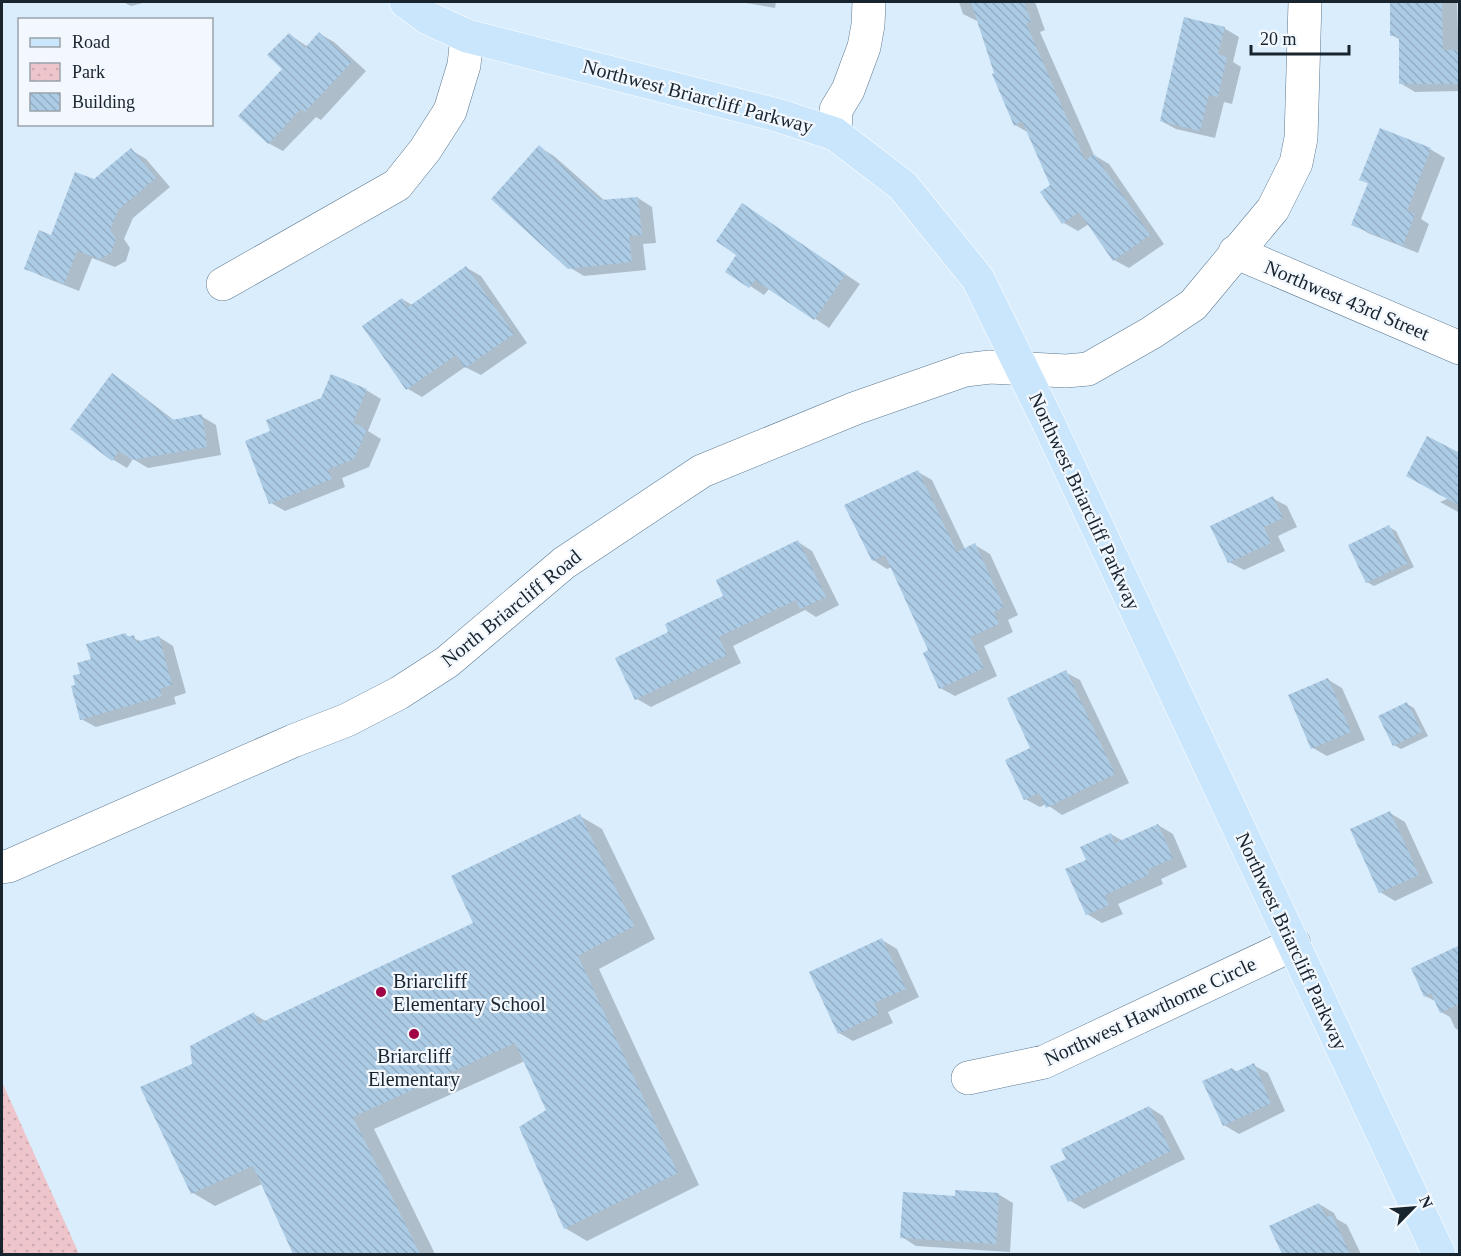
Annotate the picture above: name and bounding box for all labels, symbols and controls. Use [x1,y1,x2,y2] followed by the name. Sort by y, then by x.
[18,18,213,126] legend
[1251,18,1348,56] scale bar
[1260,29,1297,49] text: 20 m
[72,32,110,52] text: Road
[580,55,815,138] street label: Northwest Briarcliff Parkway
[72,62,105,82] text: Park
[72,92,135,112] text: Building
[1261,255,1433,345] street label: Northwest 43rd Street
[1024,389,1145,614] street label: Northwest Briarcliff Parkway
[437,545,585,671] street label: North Briarcliff Road
[1231,829,1352,1054] street label: Northwest Briarcliff Parkway
[1041,952,1259,1070] street label: Northwest Hawthorne Circle
[393,970,546,1016] place label: Briarcliff Elementary School
[374,985,388,999] marker: Briarcliff Elementary School
[407,1027,421,1041] marker: Briarcliff Elementary
[368,1045,460,1091] place label: Briarcliff Elementary
[1383,1178,1443,1238] north arrow
[1416,1193,1436,1211] text: N

